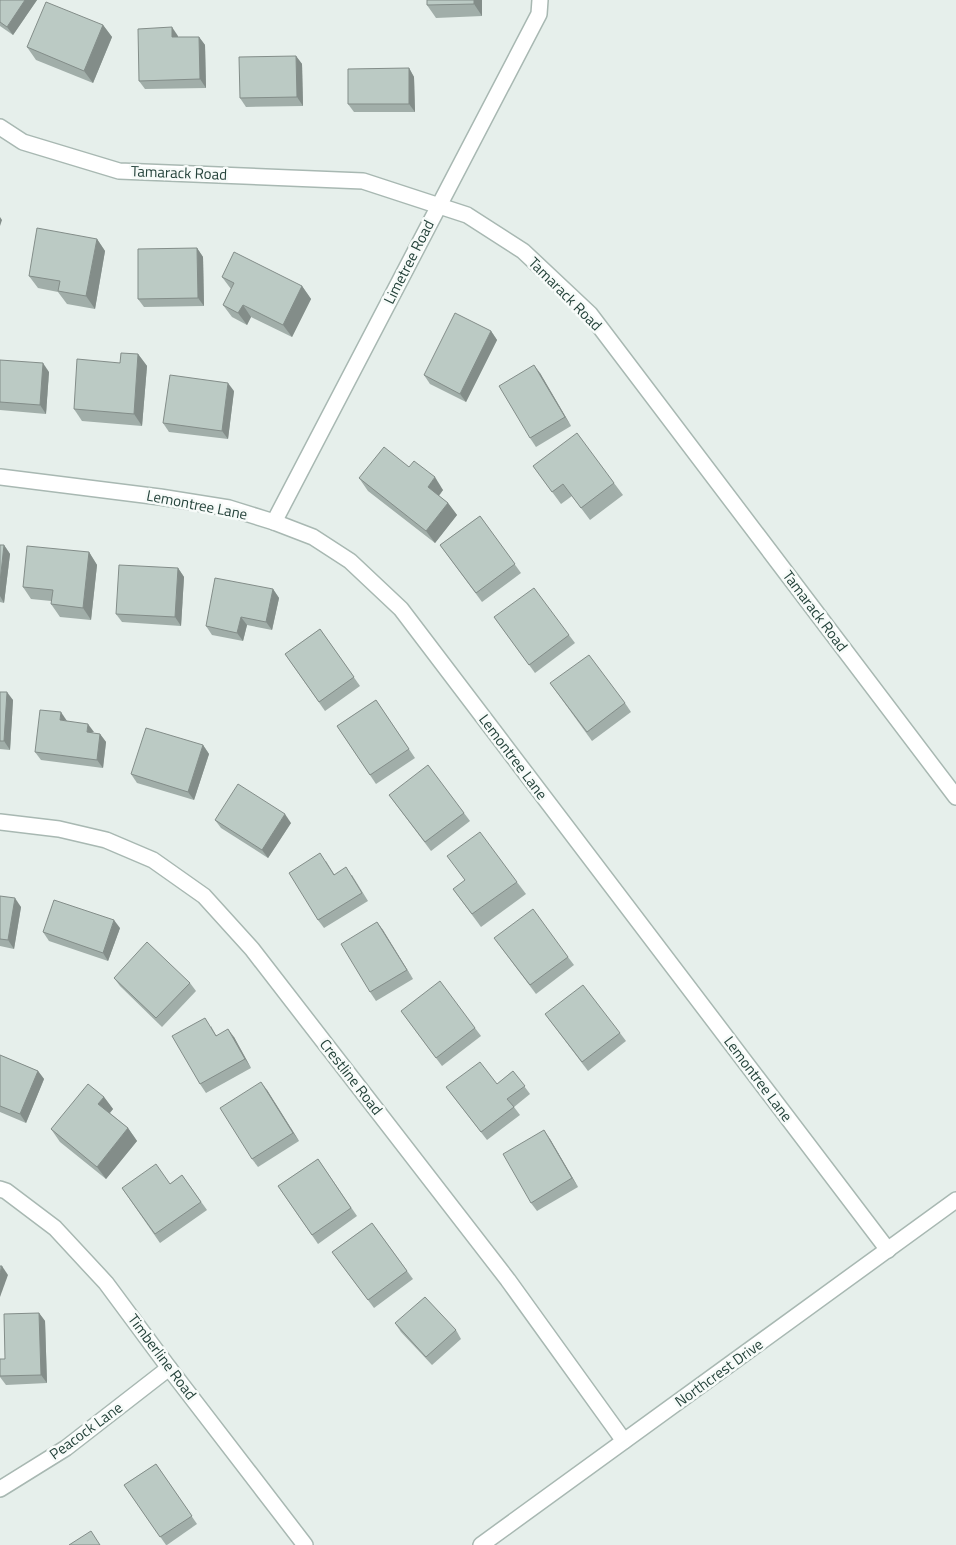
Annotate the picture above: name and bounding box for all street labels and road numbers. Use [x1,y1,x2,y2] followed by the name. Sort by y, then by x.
[130,159,228,186] street label: Tamarack Road
[377,216,440,308] street label: Limetree Road
[523,251,608,336] street label: Tamarack Road
[145,483,249,526] street label: Lemontree Lane
[777,565,854,656] street label: Tamarack Road
[473,709,553,804] street label: Lemontree Lane
[718,1031,798,1126] street label: Lemontree Lane
[314,1034,389,1120] street label: Crestline Road
[122,1309,202,1405] street label: Timberline Road
[670,1333,768,1412] street label: Northcrest Drive
[44,1396,127,1465] street label: Peacock Lane

